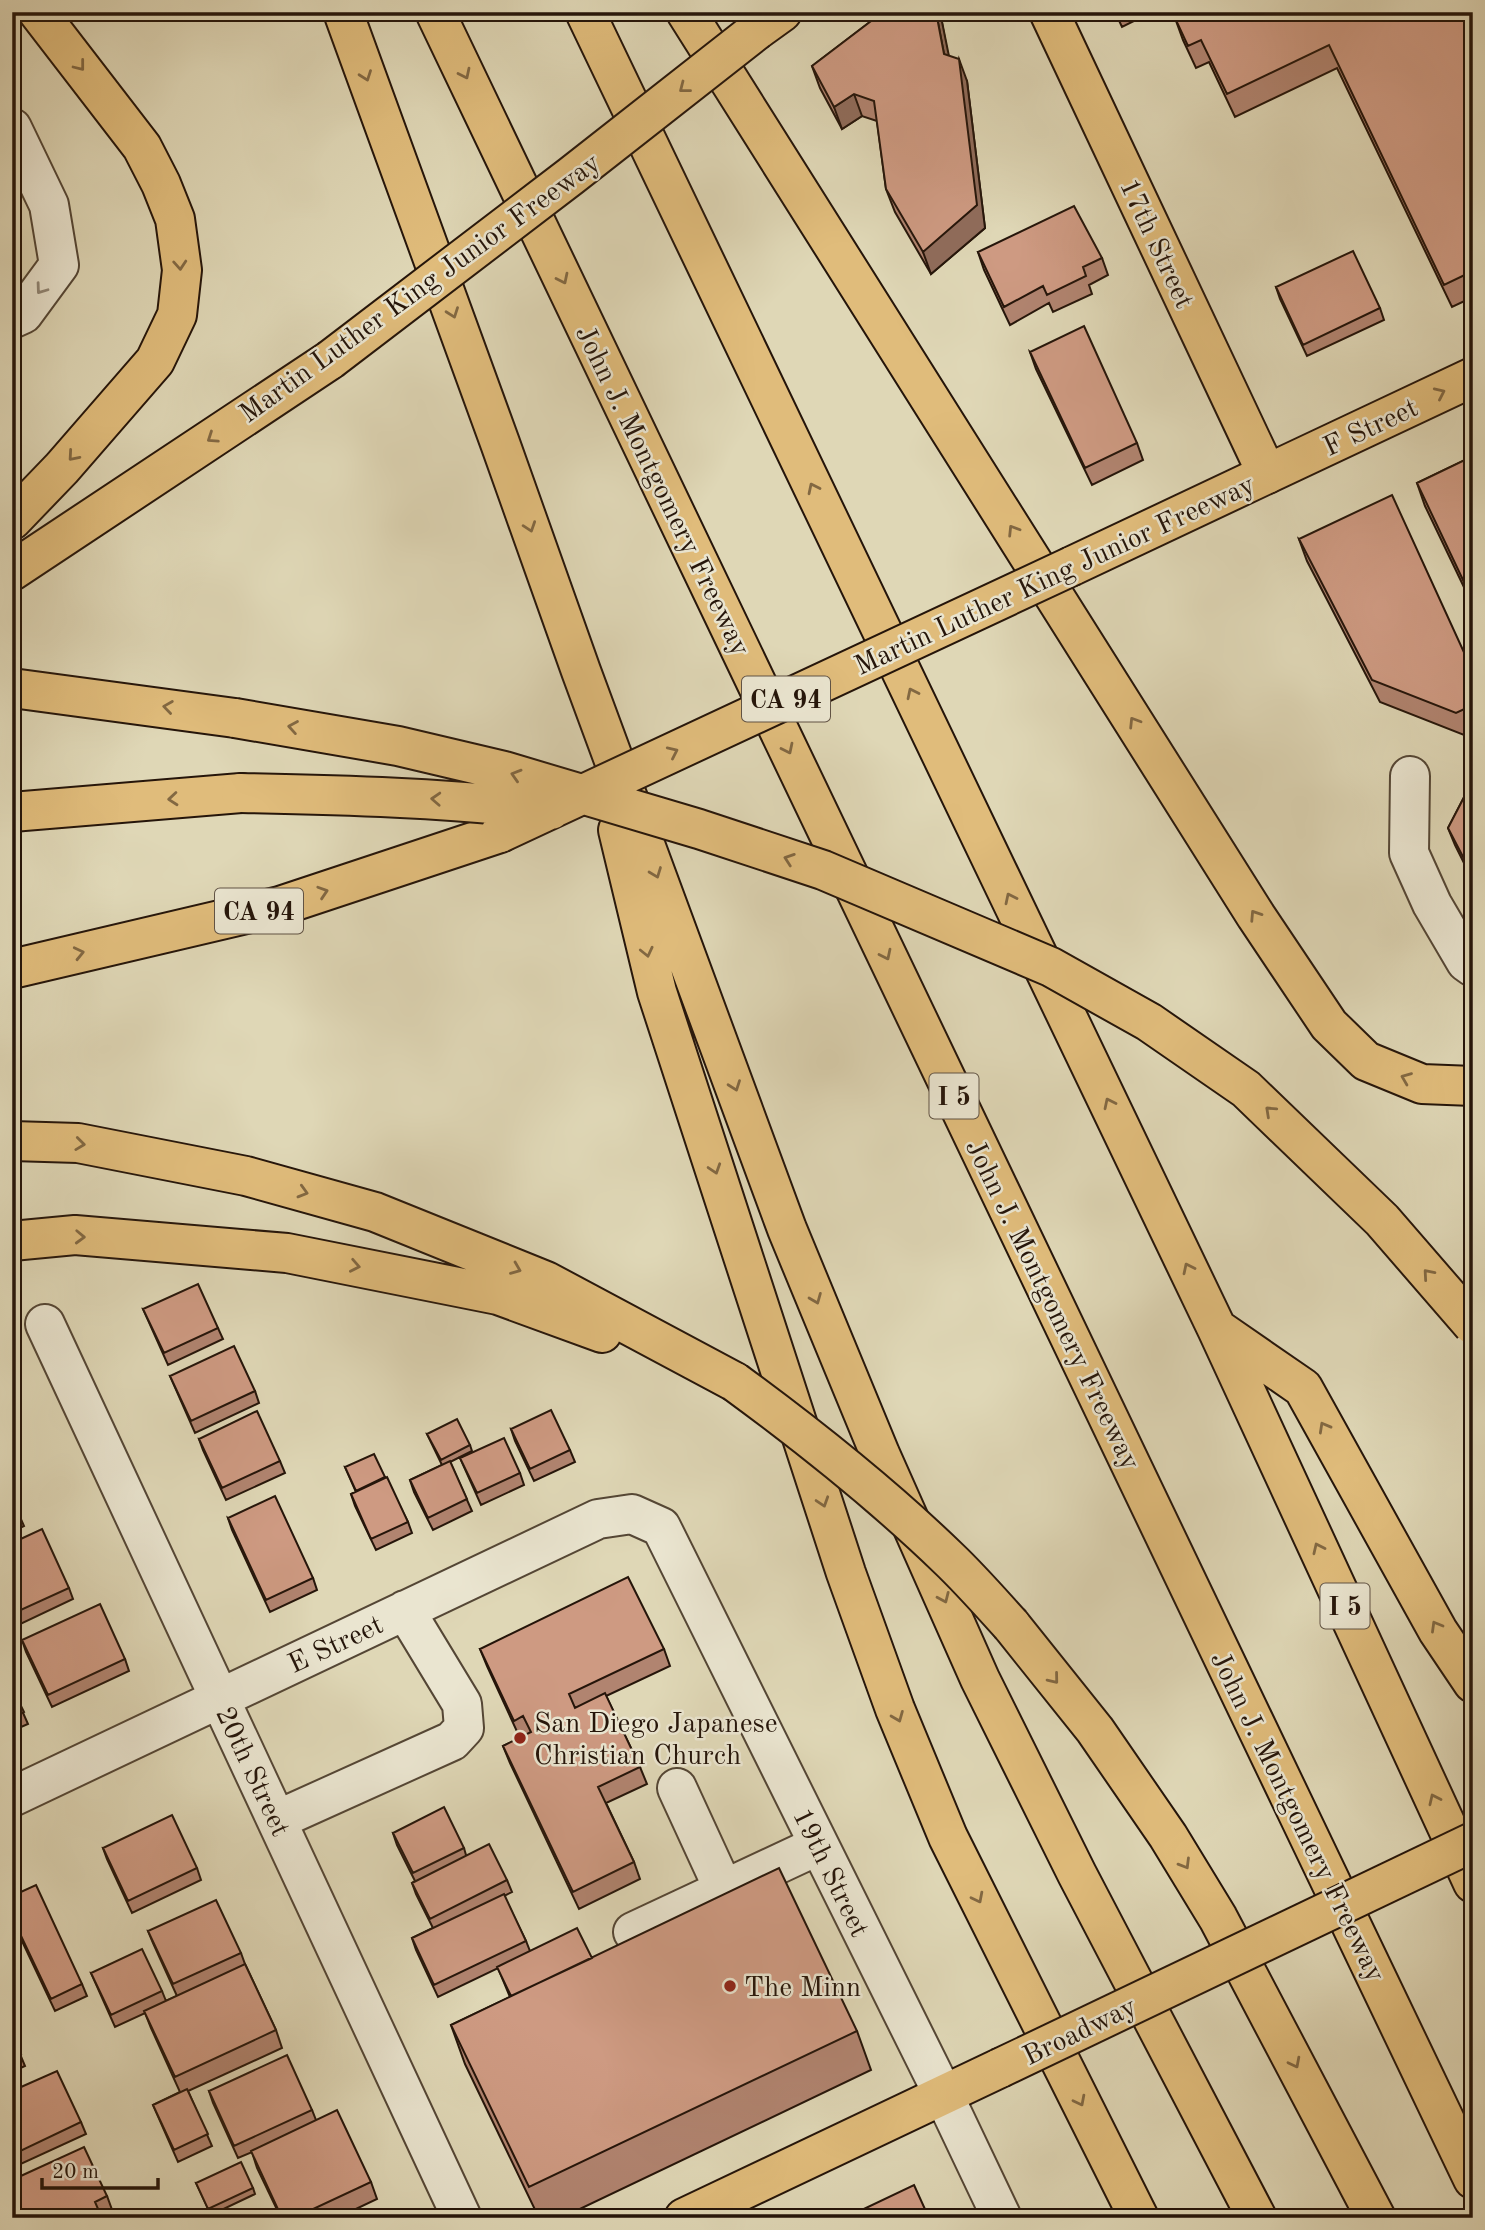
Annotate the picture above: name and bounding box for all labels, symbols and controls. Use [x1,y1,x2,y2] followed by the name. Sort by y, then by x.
[71,59,84,71] one-way arrow
[457,67,471,79] one-way arrow
[358,70,372,82] one-way arrow
[679,79,691,92] one-way arrow
[235,149,606,429] street label: Martin Luther King Junior Freeway
[1113,175,1197,313] street label: 17th Street
[172,260,187,271] one-way arrow
[555,272,569,284] one-way arrow
[37,281,49,294] one-way arrow
[444,306,458,318] one-way arrow
[569,322,754,661] street label: John J. Montgomery Freeway
[1433,387,1445,401] one-way arrow
[1320,395,1423,463] street label: F Street
[207,430,220,443] one-way arrow
[69,448,81,461] one-way arrow
[851,471,1260,682] street label: Martin Luther King Junior Freeway
[808,483,822,495] one-way arrow
[522,520,536,533] one-way arrow
[1009,524,1022,537] one-way arrow
[742,677,830,722] road number: CA 94
[906,688,920,700] one-way arrow
[162,700,174,715] one-way arrow
[1130,717,1143,730] one-way arrow
[287,720,299,735] one-way arrow
[780,742,794,754] one-way arrow
[666,746,678,760] one-way arrow
[510,768,522,783] one-way arrow
[167,791,178,806] one-way arrow
[430,792,441,807] one-way arrow
[783,853,796,867] one-way arrow
[648,866,662,878] one-way arrow
[316,886,329,900] one-way arrow
[215,888,303,934] road number: CA 94
[1005,893,1019,905] one-way arrow
[1251,909,1264,922] one-way arrow
[639,946,654,958] one-way arrow
[73,947,85,962] one-way arrow
[878,948,892,960] one-way arrow
[1401,1072,1413,1086] one-way arrow
[930,1074,978,1119] road number: I 5
[727,1080,741,1092] one-way arrow
[1103,1098,1117,1110] one-way arrow
[1265,1107,1278,1119] one-way arrow
[959,1136,1144,1475] street label: John J. Montgomery Freeway
[74,1137,86,1152] one-way arrow
[706,1163,721,1175] one-way arrow
[296,1184,308,1198] one-way arrow
[75,1229,86,1244] one-way arrow
[349,1258,361,1273] one-way arrow
[510,1260,522,1274] one-way arrow
[1182,1263,1196,1275] one-way arrow
[1424,1269,1436,1282] one-way arrow
[808,1291,822,1304] one-way arrow
[1319,1422,1332,1435] one-way arrow
[814,1496,829,1508] one-way arrow
[1312,1543,1326,1555] one-way arrow
[1320,1583,1370,1628] road number: I 5
[936,1591,950,1603] one-way arrow
[284,1612,388,1680] street label: E Street
[1431,1620,1444,1633] one-way arrow
[1204,1648,1389,1987] street label: John J. Montgomery Freeway
[1046,1670,1058,1683] one-way arrow
[209,1703,293,1841] street label: 20th Street
[890,1709,904,1722] one-way arrow
[534,1711,778,1771] place label: San Diego Japanese Christian Church
[512,1730,528,1746] marker: San Diego Japanese Christian Church
[1428,1794,1442,1806] one-way arrow
[786,1804,872,1942] street label: 19th Street
[1177,1857,1190,1870] one-way arrow
[970,1891,984,1903] one-way arrow
[744,1975,861,2003] place label: The Minn
[722,1978,738,1994] marker: The Minn
[1019,1993,1142,2072] street label: Broadway
[1287,2056,1301,2068] one-way arrow
[1072,2094,1086,2106] one-way arrow
[42,2146,158,2190] scale bar
[52,2162,99,2183] text: 20 m

